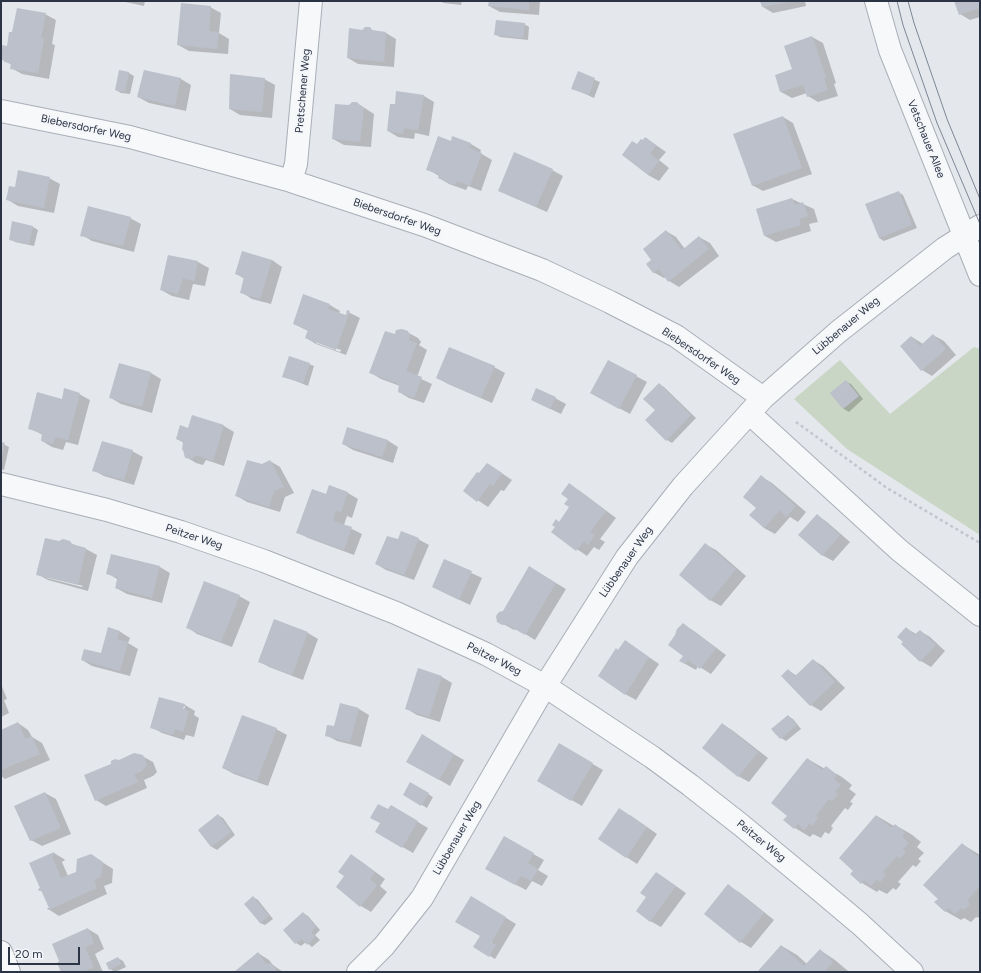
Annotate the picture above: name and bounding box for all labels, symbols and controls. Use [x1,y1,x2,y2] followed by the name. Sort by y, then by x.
[293,48,313,134] street label: Pretschener Weg
[904,98,948,180] street label: Vetschauer Allee
[40,112,132,144] street label: Biebersdorfer Weg
[351,196,443,238] street label: Biebersdorfer Weg
[810,294,882,358] street label: Lübbenauer Weg
[659,325,743,387] street label: Biebersdorfer Weg
[164,522,224,552] street label: Peitzer Weg
[597,524,655,600] street label: Lübbenauer Weg
[465,640,523,678] street label: Peitzer Weg
[430,798,484,878] street label: Lübbenauer Weg
[734,817,788,865] street label: Peitzer Weg
[10,939,82,965] scale bar
[15,947,43,961] text: 20 m

